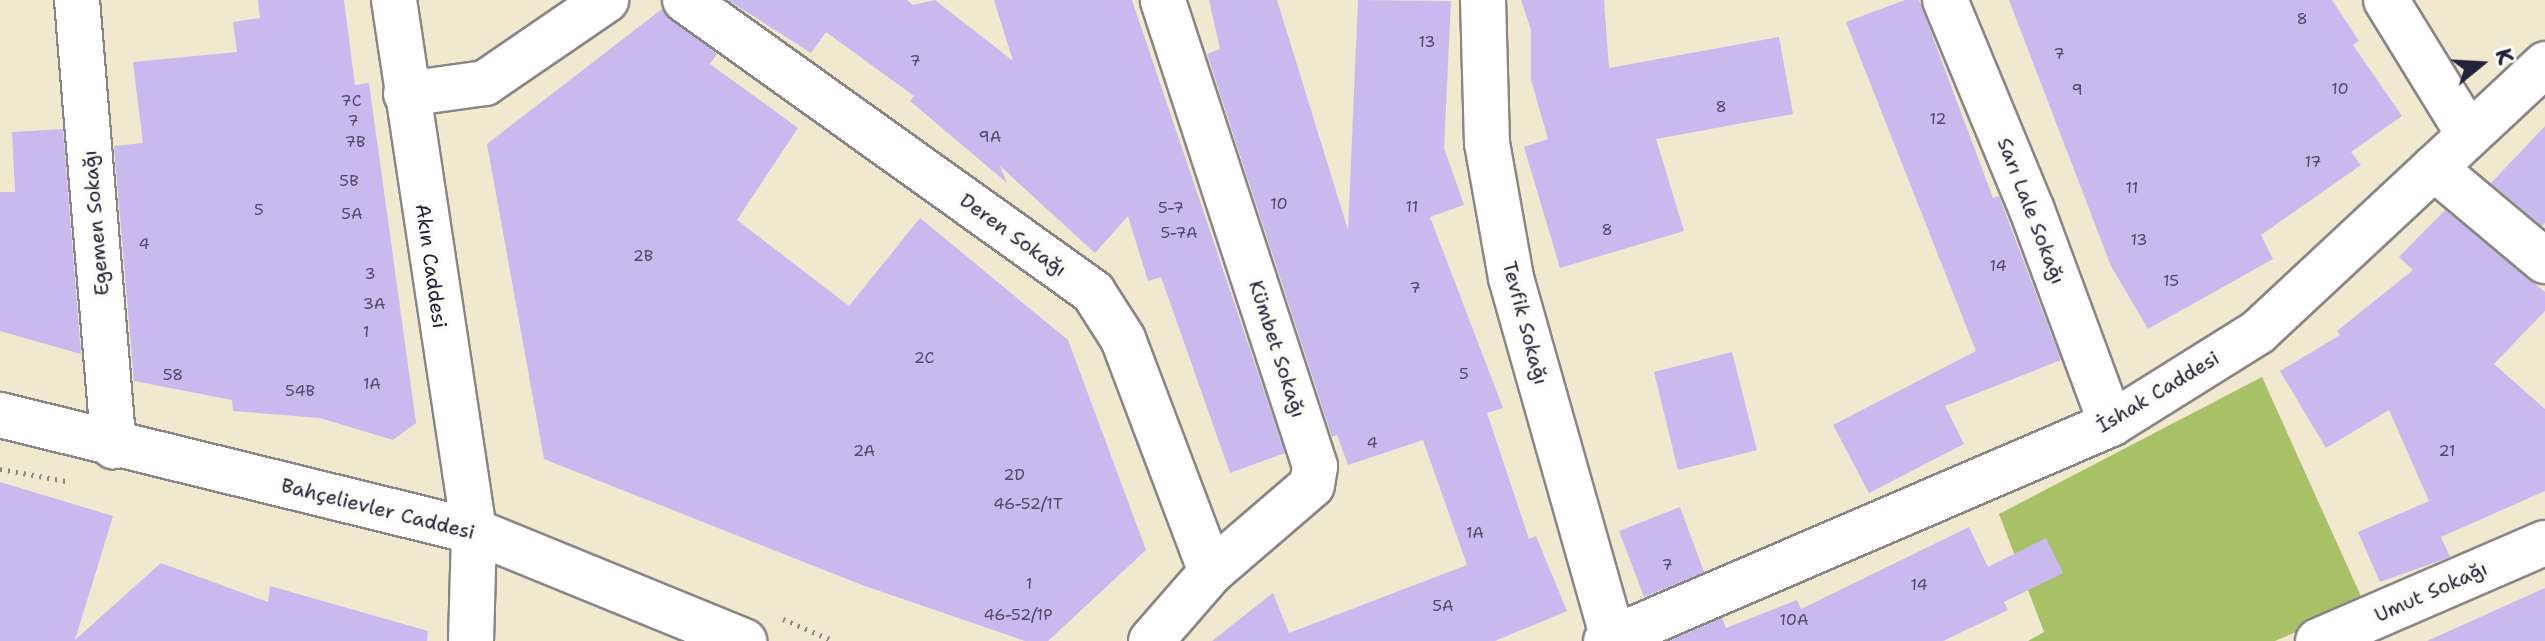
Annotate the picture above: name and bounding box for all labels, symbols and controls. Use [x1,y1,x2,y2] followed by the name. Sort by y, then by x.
[2296,9,2308,29] house number: 8
[2441,24,2521,104] north arrow
[1418,32,1436,52] house number: 13
[2053,44,2065,64] house number: 7
[2488,45,2520,68] text: K
[909,51,921,71] house number: 7
[2331,79,2349,99] house number: 10
[2071,80,2083,100] house number: 9
[340,91,362,111] house number: 7C
[1715,97,1727,117] house number: 8
[1929,109,1947,129] house number: 12
[347,111,359,131] house number: 7
[979,127,1001,147] house number: 9A
[345,132,365,152] house number: 7B
[1992,134,2070,288] street label: Sarı Lale Sokağı
[78,149,114,297] street label: Egemen Sokağı
[2304,152,2322,172] house number: 17
[339,171,359,191] house number: 5B
[2126,178,2138,198] house number: 11
[955,188,1071,282] street label: Deren Sokağı
[1270,194,1288,214] house number: 10
[1406,197,1418,217] house number: 11
[1158,198,1184,218] house number: 5-7
[254,200,264,220] house number: 5
[410,202,452,330] street label: Akın Caddesi
[341,204,363,224] house number: 5A
[1601,220,1613,240] house number: 8
[1160,223,1198,243] house number: 5-7A
[2130,230,2148,250] house number: 13
[138,234,150,254] house number: 4
[633,246,653,266] house number: 2B
[1989,256,2007,276] house number: 14
[1497,259,1553,387] street label: Tevfik Sokağı
[364,264,376,284] house number: 3
[2163,271,2179,291] house number: 15
[1244,277,1310,421] street label: Kümbet Sokağı
[1409,278,1421,298] house number: 7
[363,294,385,314] house number: 3A
[363,322,369,342] house number: 1
[2092,346,2224,438] street label: İshak Caddesi
[914,348,934,368] house number: 2C
[1459,364,1469,384] house number: 5
[163,365,183,385] house number: 58
[363,374,381,394] house number: 1A
[285,381,315,401] house number: 54B
[1366,433,1378,453] house number: 4
[853,441,875,461] house number: 2A
[2438,441,2456,461] house number: 21
[1003,465,1025,485] house number: 2D
[279,473,477,545] street label: Bahçelievler Caddesi
[993,494,1063,514] house number: 46-52/1T
[1466,523,1484,543] house number: 1A
[1661,555,1673,575] house number: 7
[2371,556,2491,628] street label: Umut Sokağı
[1026,574,1032,594] house number: 1
[1910,575,1928,595] house number: 14
[1432,596,1454,616] house number: 5A
[983,605,1053,625] house number: 46-52/1P
[1779,610,1809,630] house number: 10A

